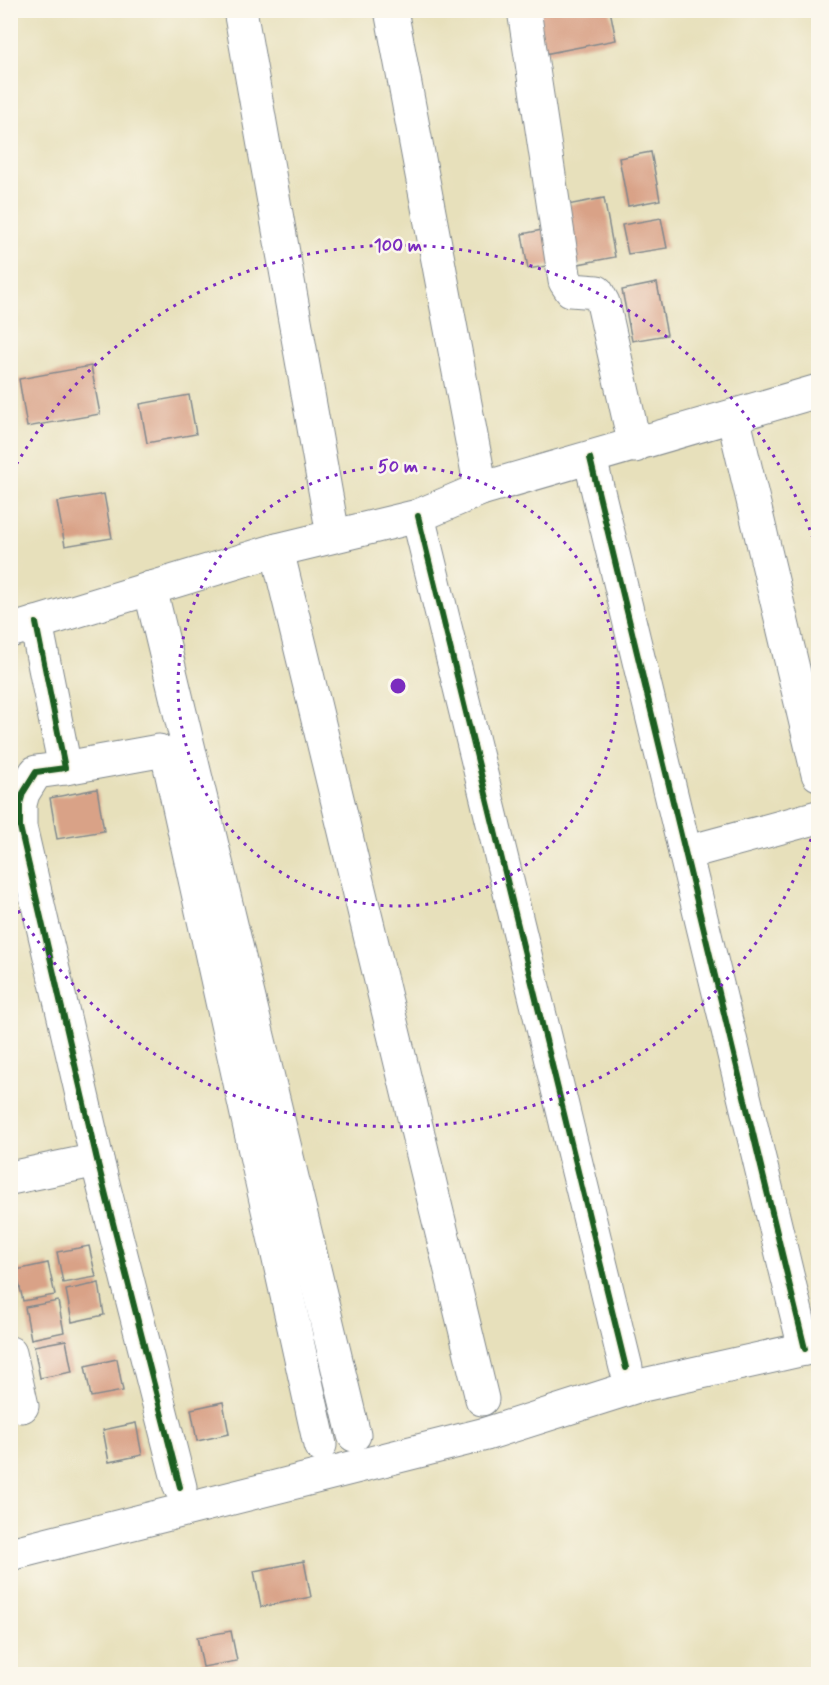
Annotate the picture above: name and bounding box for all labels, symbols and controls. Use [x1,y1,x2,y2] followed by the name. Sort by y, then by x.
[374,234,422,258] text: 100 m
[378,455,418,479] text: 50 m
[388,676,408,696] centre of rings

